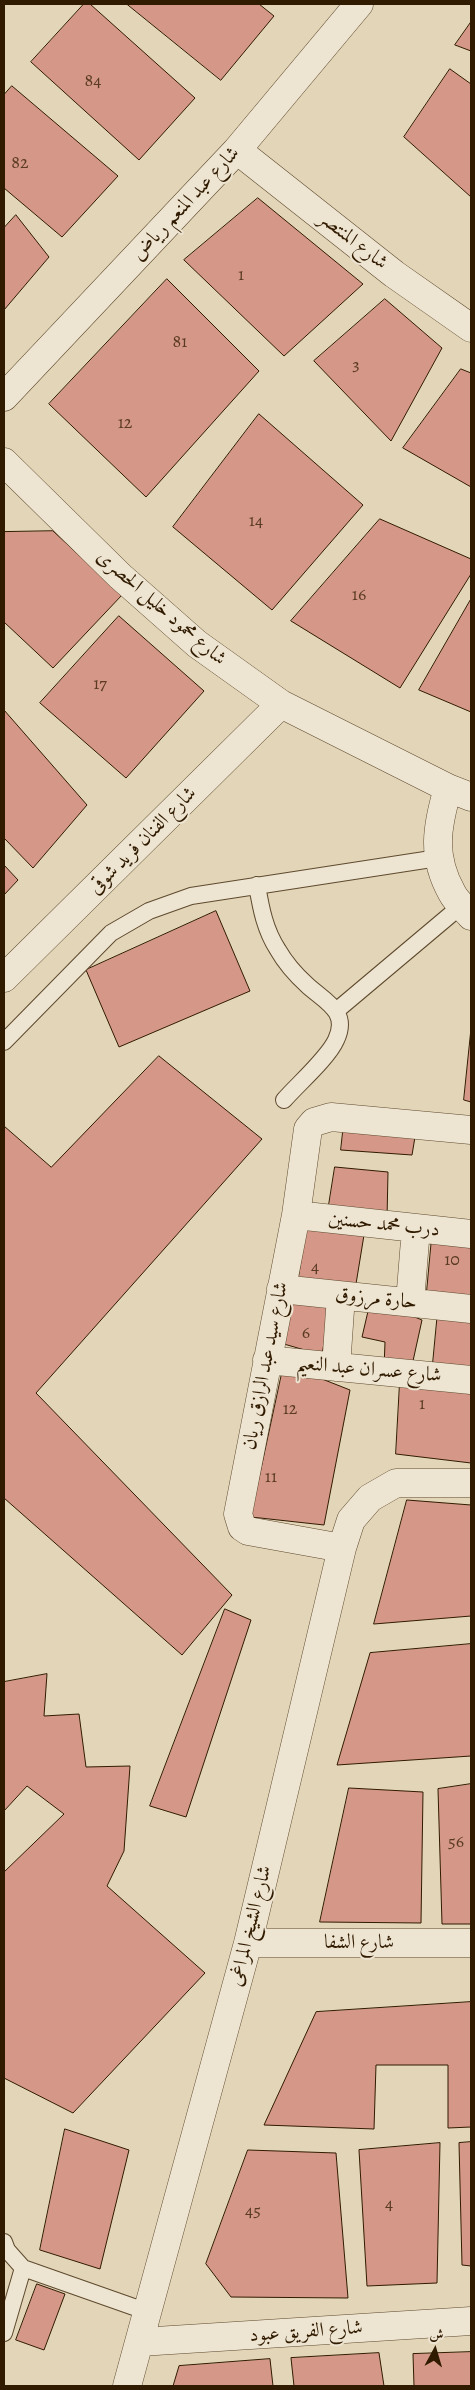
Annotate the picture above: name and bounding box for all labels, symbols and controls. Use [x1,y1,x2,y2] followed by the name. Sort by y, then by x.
[85,71,101,93] house number: 84
[127,142,245,266] street label: شارع عبد المنعم رياض
[11,153,29,175] house number: 82
[314,207,392,275] street label: شارع المنتصر
[238,265,244,287] house number: 1
[173,332,187,354] house number: 81
[352,355,360,377] house number: 3
[118,413,132,435] house number: 12
[249,511,263,533] house number: 14
[91,545,231,671] street label: شارع محمود خليل الحصرى
[352,585,366,607] house number: 16
[93,674,107,696] house number: 17
[84,782,202,900] street label: شارع الفنان فريد شوقى
[327,1207,441,1243] street label: درب محمد حسنين
[444,1250,460,1272] house number: 10
[311,1257,319,1279] house number: 4
[238,1280,294,1452] street label: شارع سيد عبد الرازق ريان
[334,1283,418,1315] street label: حارة مرزوق
[302,1323,310,1345] house number: 6
[295,1352,443,1388] street label: شارع عسران عبد النعيم
[419,1394,425,1416] house number: 1
[283,1399,297,1421] house number: 12
[265,1467,277,1489] house number: 11
[448,1832,464,1854] house number: 56
[224,1863,278,1989] street label: شارع الشيخ المراغى
[324,1931,394,1955] street label: شارع الشفا
[385,2194,393,2216] house number: 4
[245,2201,261,2223] house number: 45
[249,2316,363,2348] street label: شارع الفريق عبود
[429,2324,445,2345] text: ش
[410,2325,460,2375] north arrow

